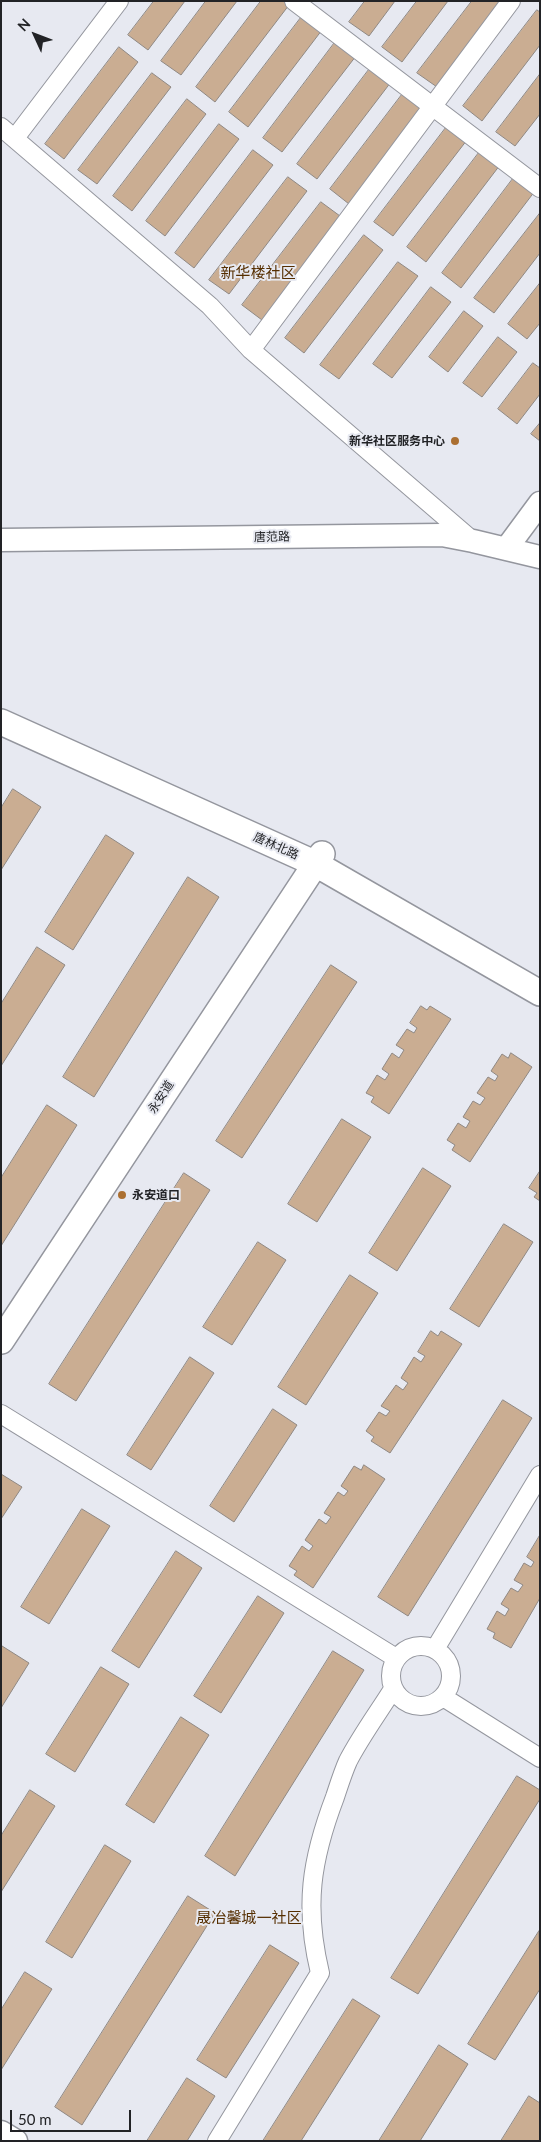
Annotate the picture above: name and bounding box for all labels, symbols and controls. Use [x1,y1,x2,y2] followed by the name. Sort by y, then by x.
[10,10,60,60] north arrow
[14,15,34,34] text: N
[221,264,295,282] district label: 新华楼社区
[349,434,445,448] place label: 新华社区服务中心
[449,435,461,447] marker: 新华社区服务中心
[254,529,290,545] street label: 唐范路
[251,830,301,862] street label: 唐林北路
[145,1078,177,1116] street label: 永安道
[132,1188,180,1202] place label: 永安道口
[116,1189,128,1201] marker: 永安道口
[197,1909,301,1927] district label: 晟冶馨城一社区
[12,2100,134,2132] scale bar
[18,2110,52,2128] text: 50 m

